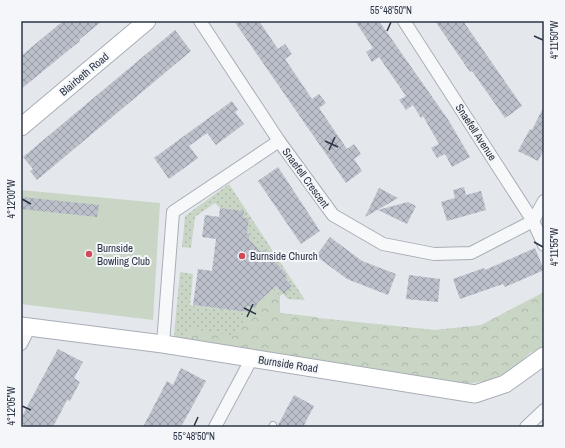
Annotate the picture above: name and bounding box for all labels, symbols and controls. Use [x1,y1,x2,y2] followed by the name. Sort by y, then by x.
[370,4,412,17] text: 55°48'50"N
[548,21,561,59] text: 4°11'50"W
[56,49,112,99] street label: Blairbeth Road
[452,101,500,163] street label: Snaefell Avenue
[279,145,333,211] street label: Snaefell Crescent
[5,179,18,219] text: 4°12'00"W
[548,228,561,266] text: 4°11'55"W
[97,241,150,268] place label: Burnside Bowling Club
[84,249,94,259] marker: Burnside Bowling Club
[250,249,318,263] place label: Burnside Church
[237,251,247,261] marker: Burnside Church
[257,352,319,376] street label: Burnside Road
[5,386,18,426] text: 4°12'05"W
[173,430,215,443] text: 55°48'50"N

